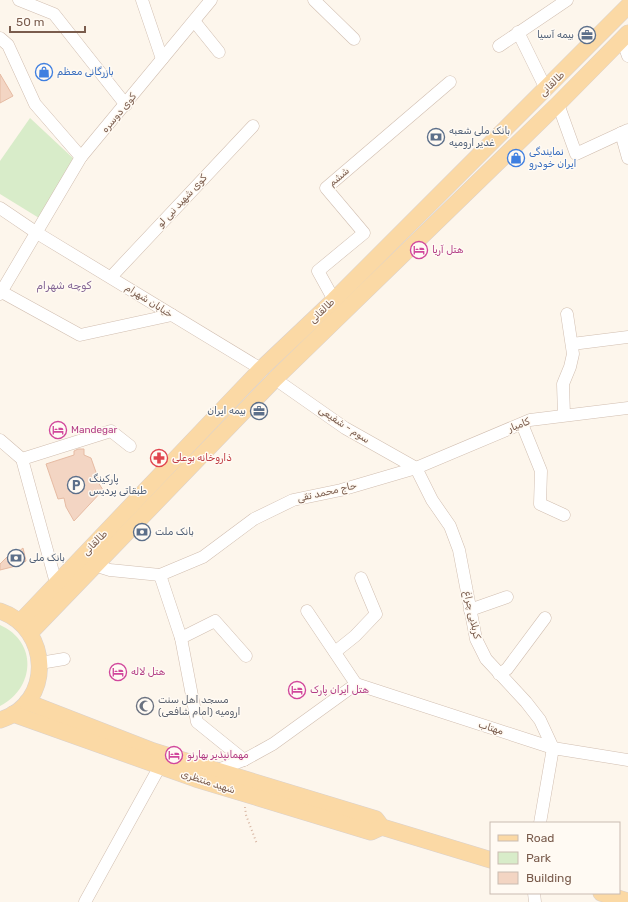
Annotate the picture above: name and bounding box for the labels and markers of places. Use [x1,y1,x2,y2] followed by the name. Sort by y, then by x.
[577,25,597,45] office icon: بیمه آسیا
[537,29,574,41] place label: بیمه آسیا
[34,62,54,82] shop icon: بازرگانی معظم
[57,66,114,78] place label: بازرگانی معظم
[449,125,510,149] place label: بانک ملی شعبه غدیر ارومیه
[426,127,446,147] bank icon: بانک ملی شعبه غدیر ارومیه
[529,146,576,170] place label: نمایندگی ایران خودرو
[506,148,526,168] shop icon: نمایندگی ایران خودرو
[409,240,429,260] hotel icon: هتل آریا
[432,244,464,256] place label: هتل آریا
[249,401,269,421] office icon: بیمه ایران
[207,405,246,417] place label: بیمه ایران
[48,420,68,440] hotel icon: Mandegar
[71,424,118,436] place label: Mandegar
[149,448,169,468] pharmacy icon: ذاروخانه بوعلی
[172,452,232,464] place label: ذاروخانه بوعلی
[89,473,147,498] place label: پارکینگ طبقاتی پردیس
[66,475,86,495] parking icon: پارکینگ طبقاتی پردیس
[132,522,152,542] bank icon: بانک ملت
[155,526,194,538] place label: بانک ملت
[6,548,26,568] bank icon: بانک ملی
[29,552,65,564] place label: بانک ملی
[108,662,128,682] hotel icon: هتل لاله
[131,666,165,678] place label: هتل لاله
[287,680,307,700] hotel icon: هتل ایران پارک
[310,684,369,697] place label: هتل ایران پارک
[158,694,240,718] place label: مسجد اهل سنت ارومیه (امام شافعی)
[135,696,155,716] mosque icon: مسجد اهل سنت ارومیه (امام شافعی)
[164,745,184,765] hotel icon: مهمانپذیر بهارنو
[187,749,249,762] place label: مهمانپذیر بهارنو

